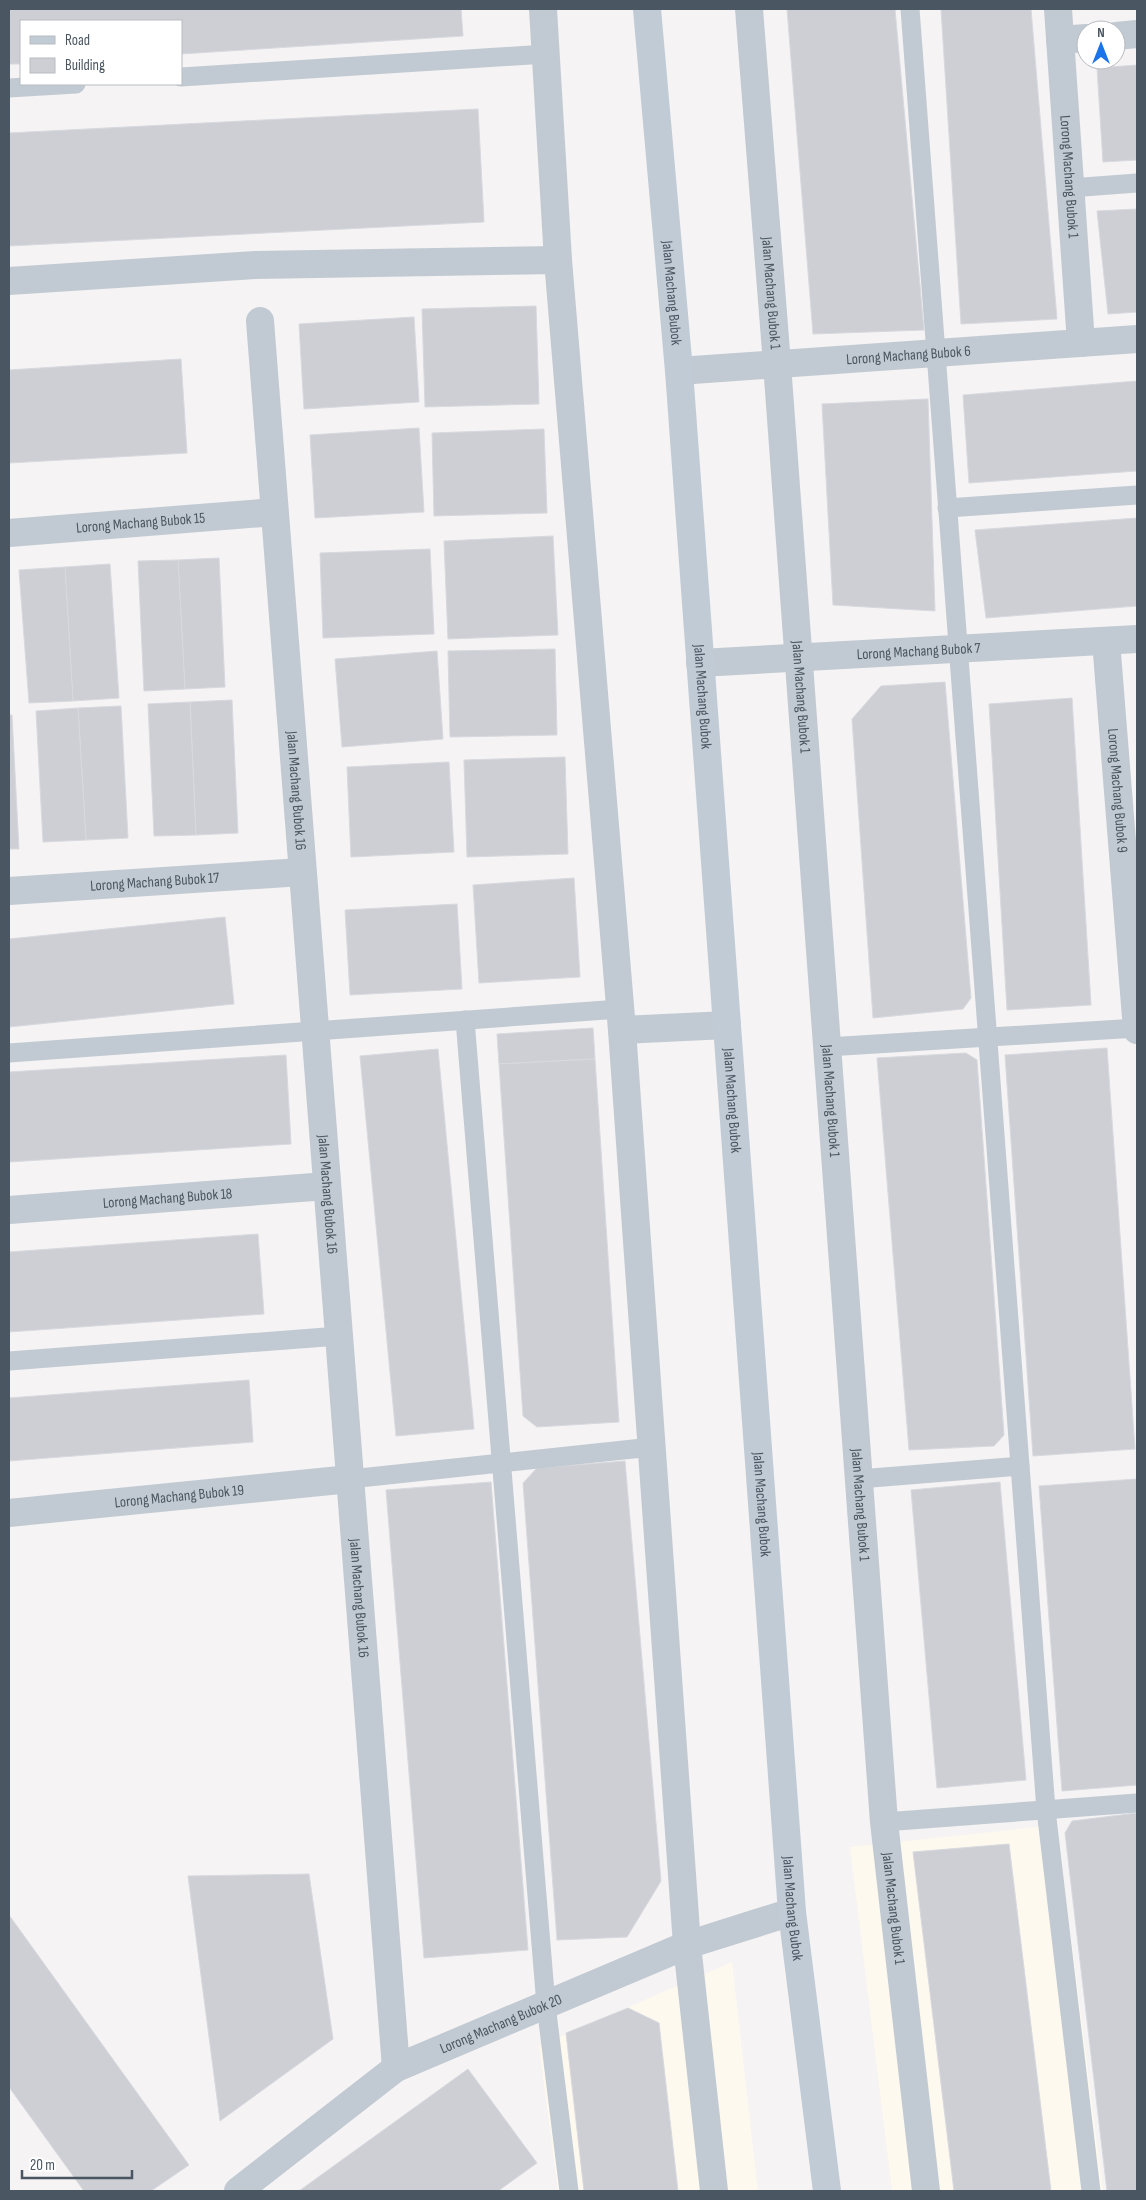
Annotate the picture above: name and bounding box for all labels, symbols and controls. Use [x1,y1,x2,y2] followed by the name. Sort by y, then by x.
[20,20,182,85] legend
[1076,20,1126,70] north arrow
[1097,24,1105,41] text: N
[65,31,90,50] text: Road
[65,56,105,75] text: Building
[1056,114,1083,239] street label: Lorong Machang Bubok 1
[757,235,785,351] street label: Jalan Machang Bubok 1
[658,239,686,346] street label: Jalan Machang Bubok
[846,341,971,369] street label: Lorong Machang Bubok 6
[75,508,206,537] street label: Lorong Machang Bubok 15
[856,638,981,664] street label: Lorong Machang Bubok 7
[788,639,815,755] street label: Jalan Machang Bubok 1
[689,643,716,750] street label: Jalan Machang Bubok
[1103,728,1132,853] street label: Lorong Machang Bubok 9
[282,729,311,851] street label: Jalan Machang Bubok 16
[90,868,220,895] street label: Lorong Machang Bubok 17
[817,1043,845,1159] street label: Jalan Machang Bubok 1
[719,1046,746,1154] street label: Jalan Machang Bubok
[314,1133,342,1255] street label: Jalan Machang Bubok 16
[102,1184,233,1212] street label: Lorong Machang Bubok 18
[847,1447,874,1563] street label: Jalan Machang Bubok 1
[749,1450,775,1558] street label: Jalan Machang Bubok
[114,1480,245,1512] street label: Lorong Machang Bubok 19
[345,1537,374,1658] street label: Jalan Machang Bubok 16
[878,1850,910,1966] street label: Jalan Machang Bubok 1
[778,1854,808,1962] street label: Jalan Machang Bubok
[437,1989,565,2058] street label: Lorong Machang Bubok 20
[22,2148,132,2180] scale bar
[30,2156,55,2175] text: 20 m

